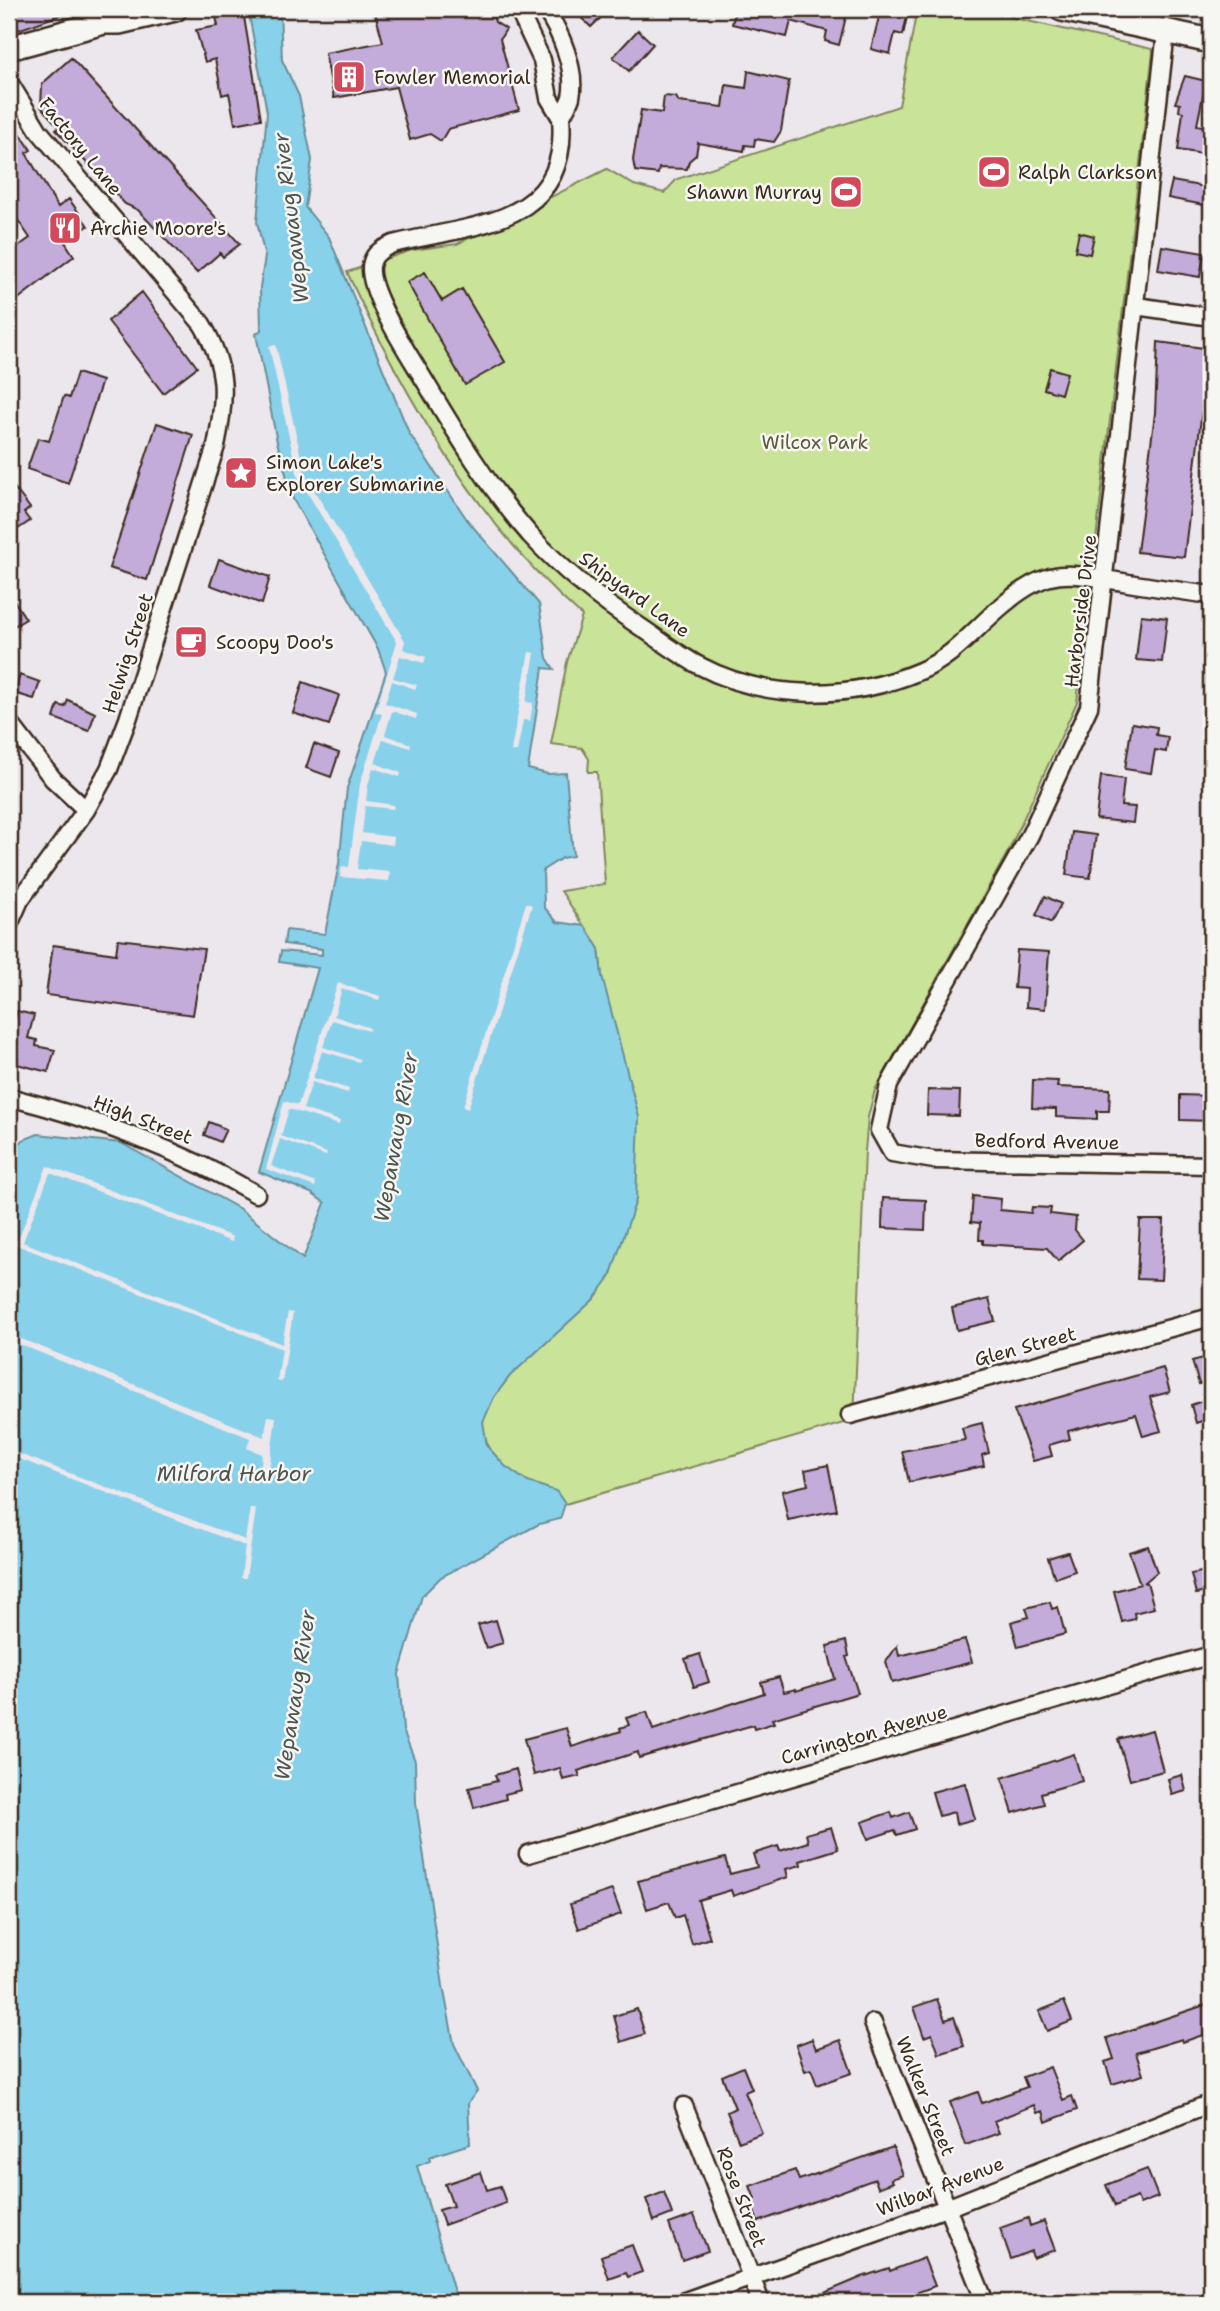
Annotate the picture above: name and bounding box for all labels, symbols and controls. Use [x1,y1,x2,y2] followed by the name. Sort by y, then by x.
[330,58,368,96] building icon: Fowler Memorial
[374,65,531,90] place label: Fowler Memorial
[33,92,128,201] street label: Factory Lane
[266,130,315,305] water label: Wepawaug River
[975,153,1013,191] sports icon: Ralph Clarkson
[1018,160,1157,185] place label: Ralph Clarkson
[827,173,865,211] sports icon: Shawn Murray
[686,180,822,205] place label: Shawn Murray
[46,209,84,247] restaurant icon: Archie Moore's
[90,216,226,241] place label: Archie Moore's
[762,430,868,455] park label: Wilcox Park
[266,450,445,497] place label: Simon Lake's Explorer Submarine
[222,454,260,492] place icon: Simon Lake's Explorer Submarine
[1059,533,1102,689] street label: Harborside Drive
[574,546,695,643] street label: Shipyard Lane
[96,590,159,717] street label: Helwig Street
[172,623,210,661] cafe icon: Scoopy Doo's
[216,630,334,655] place label: Scoopy Doo's
[367,1049,425,1224] water label: Wepawaug River
[89,1089,196,1150] street label: High Street
[974,1128,1120,1155] street label: Bedford Avenue
[971,1321,1079,1372] street label: Glen Street
[157,1460,312,1488] water label: Milford Harbor
[268,1607,322,1782] water label: Wepawaug River
[778,1699,950,1770] street label: Carrington Avenue
[890,2033,961,2160] street label: Walker Street
[711,2143,772,2251] street label: Rose Street
[873,2151,1007,2222] street label: Wilbar Avenue

